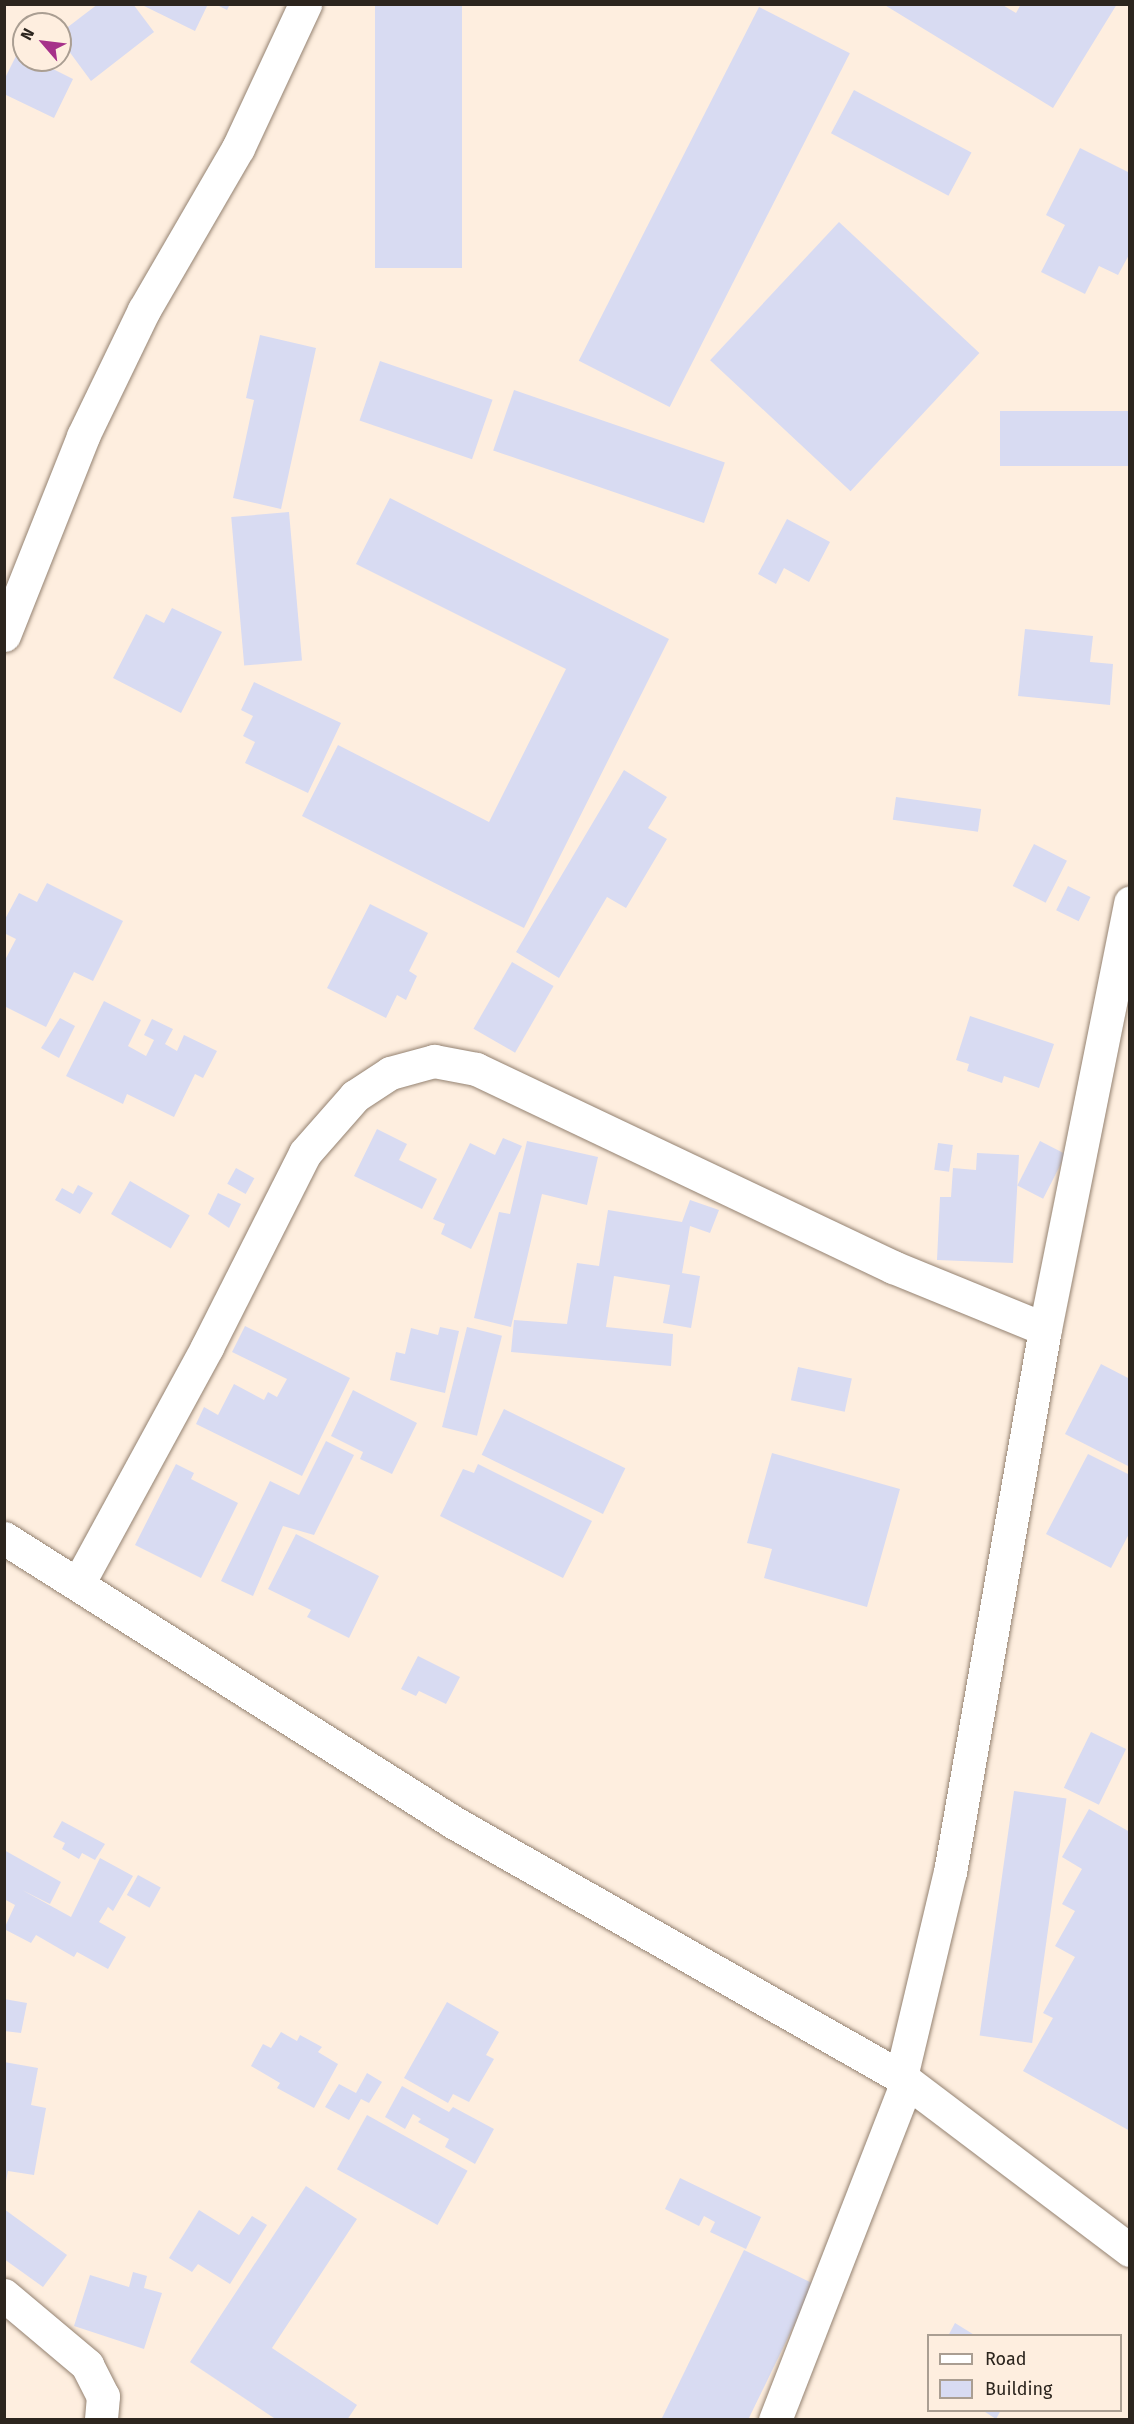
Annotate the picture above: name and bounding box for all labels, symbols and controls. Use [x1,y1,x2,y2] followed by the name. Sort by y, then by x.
[12,12,72,72] north arrow
[17,25,38,43] text: N
[927,2334,1122,2412] legend
[985,2348,1027,2370] text: Road
[985,2378,1052,2400] text: Building

